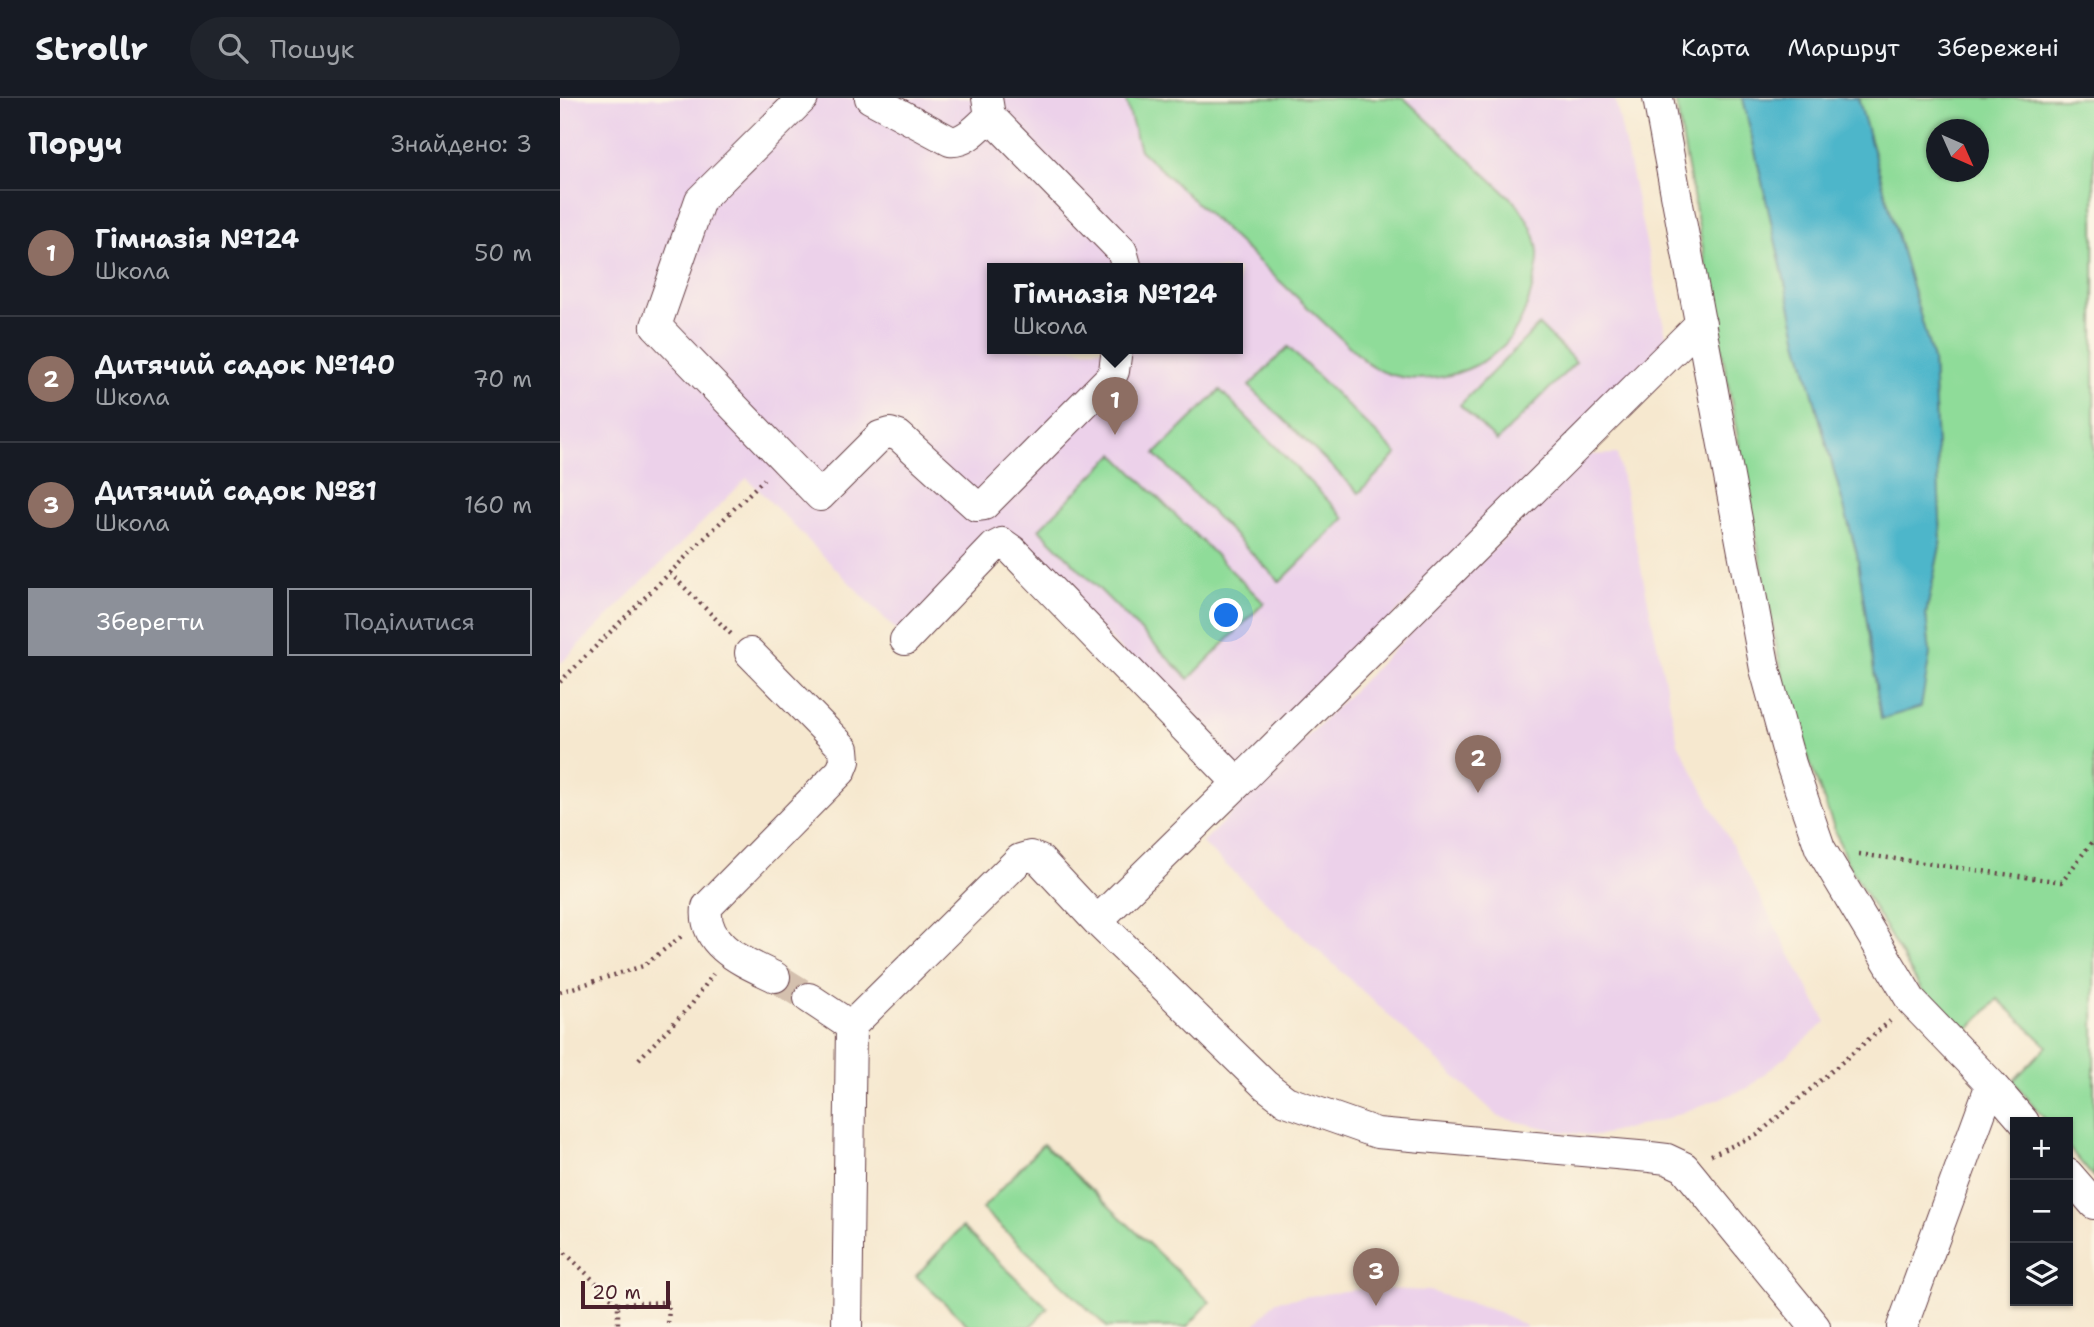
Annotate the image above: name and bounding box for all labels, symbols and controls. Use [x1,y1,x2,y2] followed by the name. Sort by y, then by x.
[190,17,680,80] search box
[35,26,148,71] text: Strollr
[214,29,252,67] icon: search
[270,31,354,66] text: Пошук
[1681,32,1750,64] text: Карта
[1788,32,1900,64] text: Маршрут
[1938,32,2059,64] text: Збережені
[1926,119,1989,182] north arrow
[28,123,122,164] text: Поруч
[391,129,532,159] text: Знайдено: 3
[95,221,299,256] text: Гімназія №124
[46,238,56,268] text: 1
[474,238,532,268] text: 50 m
[95,256,170,286] text: Школа
[987,263,1243,354] popup
[1013,276,1217,311] text: Гімназія №124
[1013,311,1087,341] text: Школа
[95,347,395,382] text: Дитячий садок №140
[43,364,59,394] text: 2
[473,364,532,394] text: 70 m
[1092,377,1138,435] pin: 1
[95,382,170,412] text: Школа
[95,473,377,508] text: Дитячий садок №81
[43,490,59,520] text: 3
[464,490,532,520] text: 160 m
[95,508,170,538] text: Школа
[28,588,273,656] button: Зберегти
[287,588,532,656] button: Поділитися
[1209,598,1243,632] your location
[1455,735,1501,793] pin: 2
[2010,1117,2073,1306] map controls
[2010,1117,2073,1180] button: +
[2010,1180,2073,1243] button: −
[2010,1243,2073,1306] button: layers
[1353,1248,1399,1306] pin: 3
[581,1278,670,1310] scale bar
[592,1280,641,1305] text: 20 m

